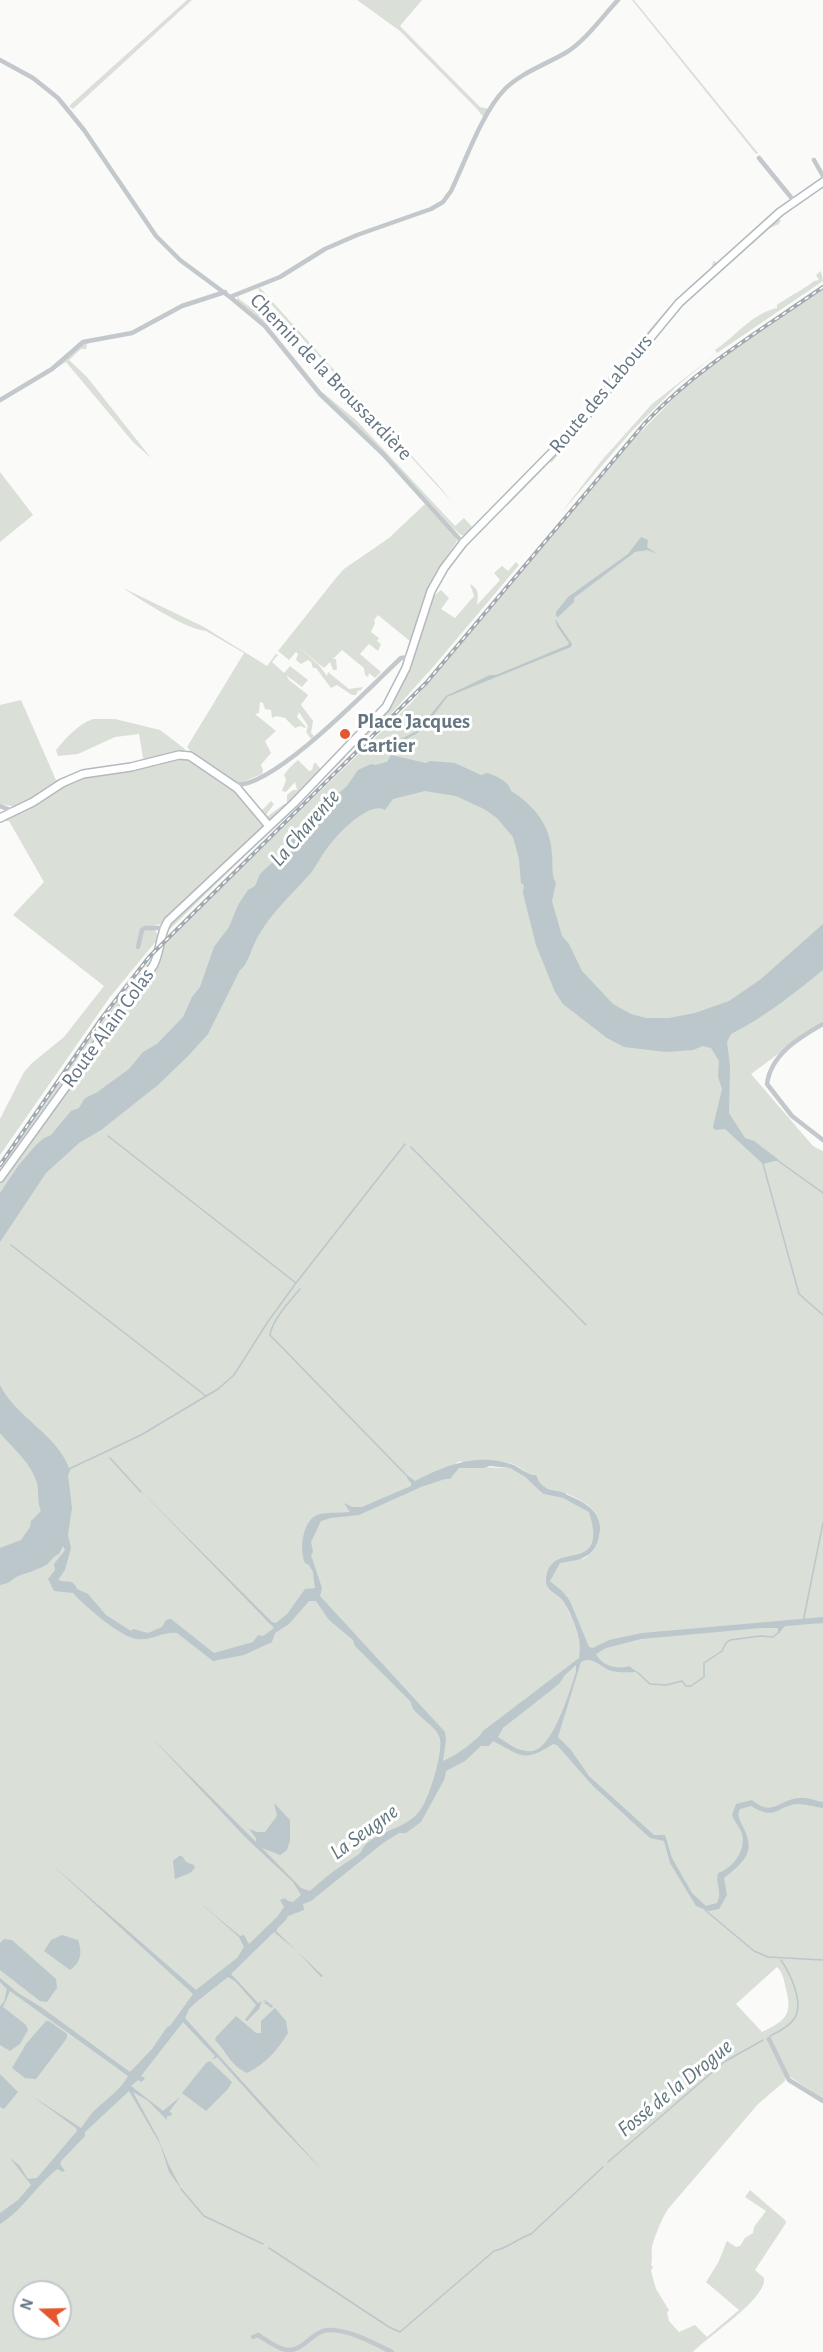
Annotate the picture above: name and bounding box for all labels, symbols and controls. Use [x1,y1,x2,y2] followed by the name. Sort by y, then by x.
[245,288,417,466] street label: Chemin de la Broussardière
[544,329,658,459] street label: Route des Labours
[357,709,470,759] place label: Place Jacques Cartier
[338,727,352,741] marker: Place Jacques Cartier
[264,784,346,872] water label: La Charente
[56,963,160,1093] street label: Route Alain Colas
[325,1798,403,1866] water label: La Seugne
[612,2033,738,2143] water label: Fossé de la Drogue
[12,2280,72,2340] north arrow
[18,2297,36,2312] text: N

